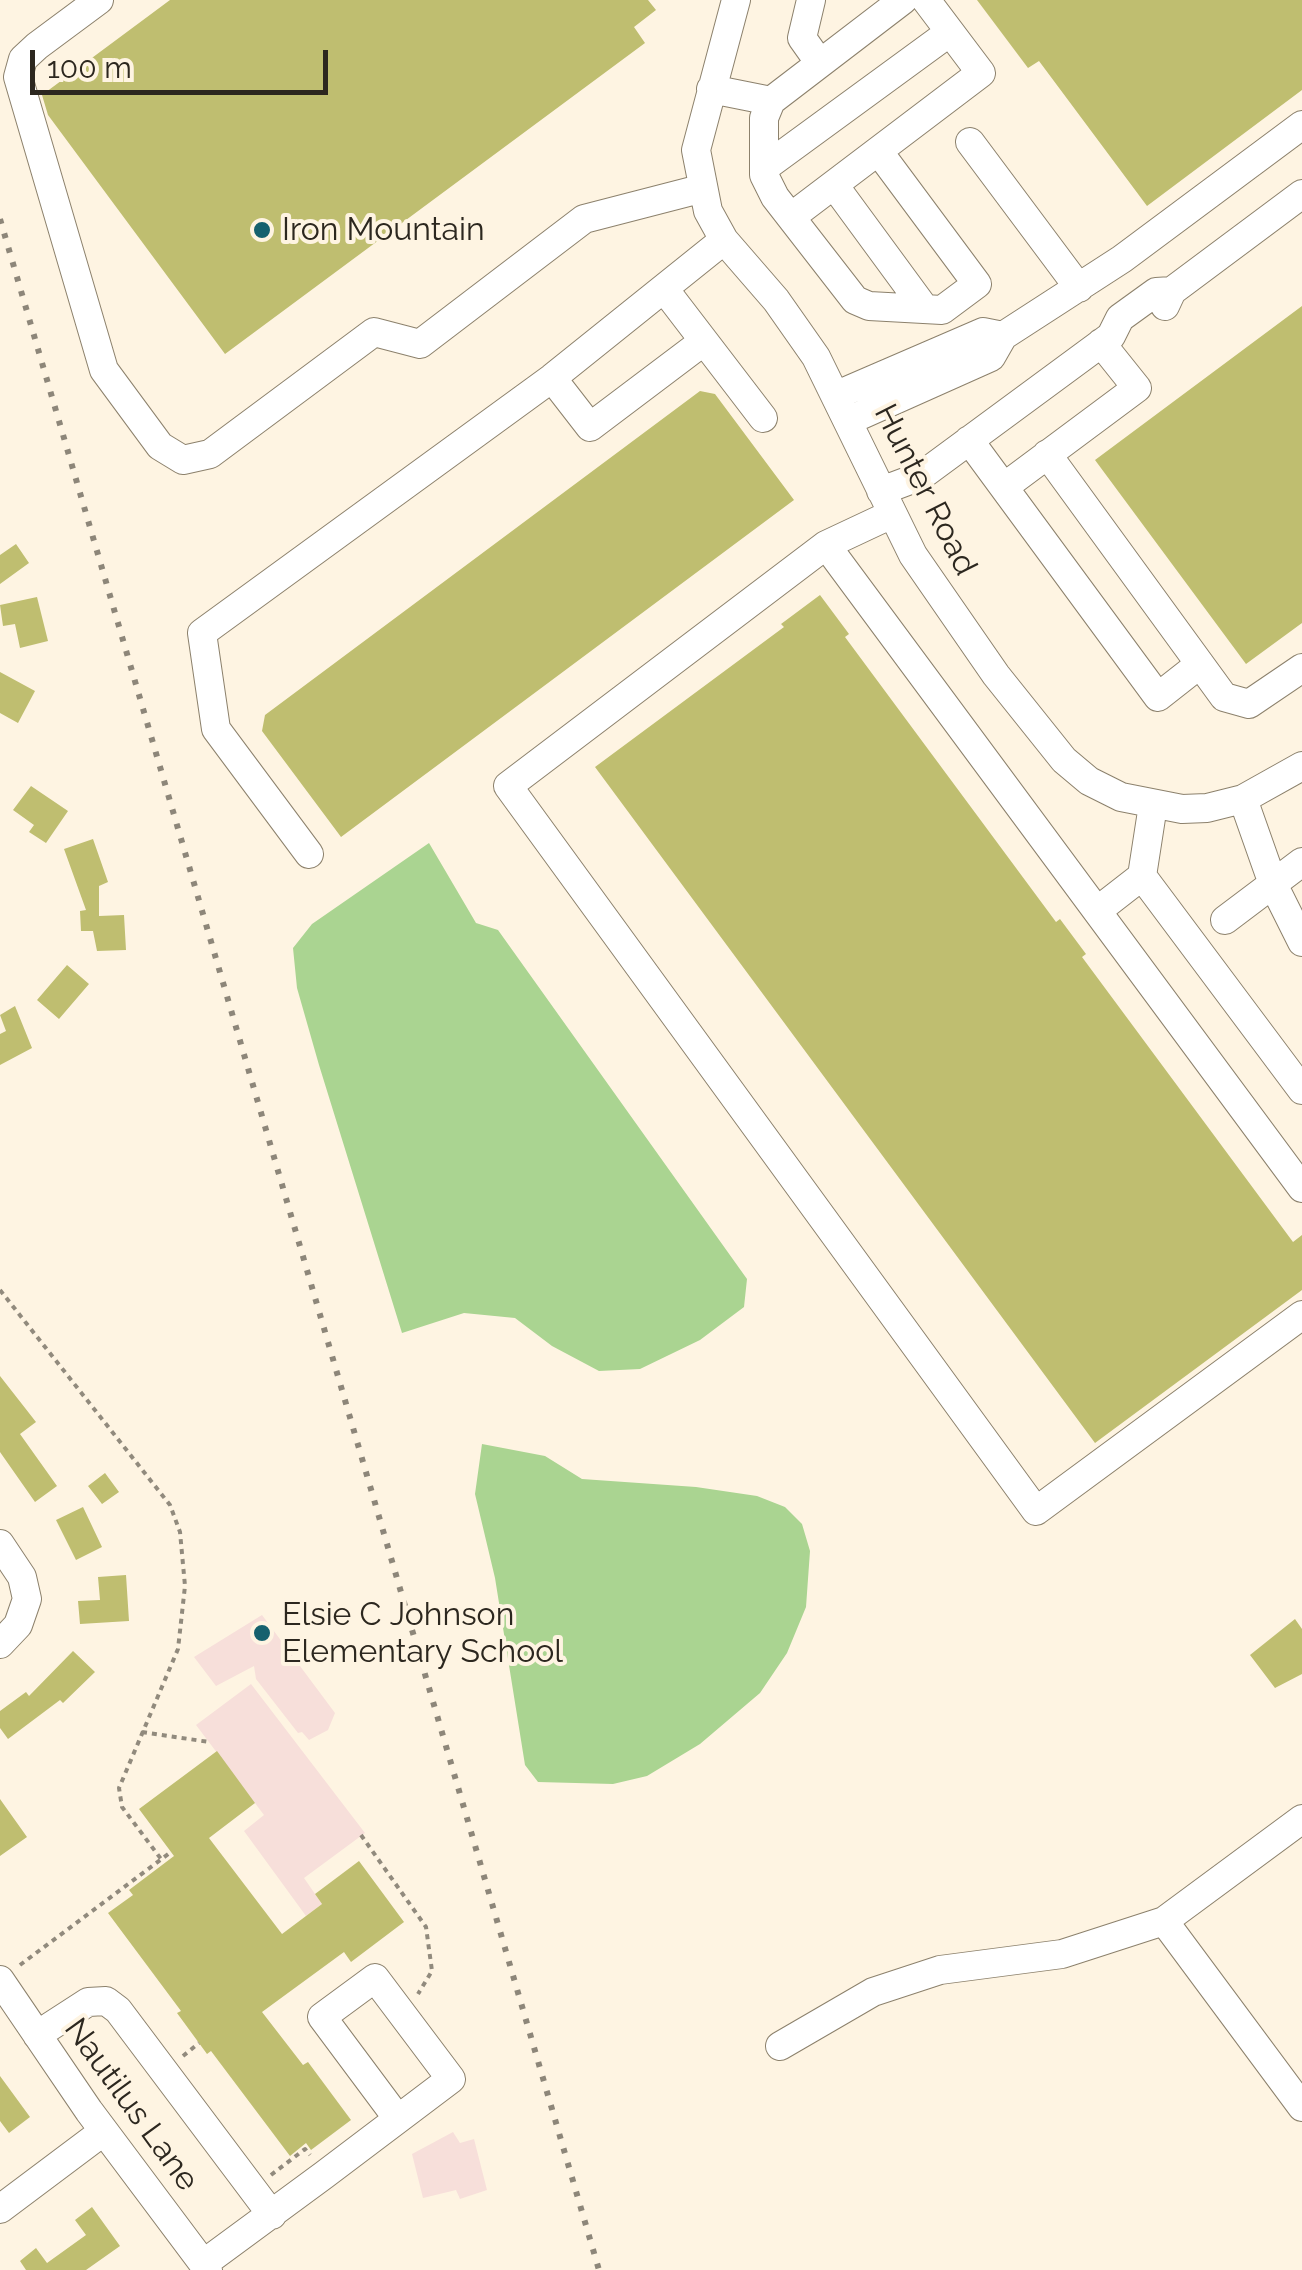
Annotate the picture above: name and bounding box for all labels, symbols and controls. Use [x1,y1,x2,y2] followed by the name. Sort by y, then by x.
[35,30,332,92] scale bar
[47,50,132,85] text: 100 m
[282,211,485,249] place label: Iron Mountain
[251,219,273,241] marker: Iron Mountain
[866,398,984,582] street label: Hunter Road
[282,1596,563,1671] place label: Elsie C Johnson Elementary School
[251,1622,273,1644] marker: Elsie C Johnson Elementary School
[56,2011,206,2199] street label: Nautilus Lane

